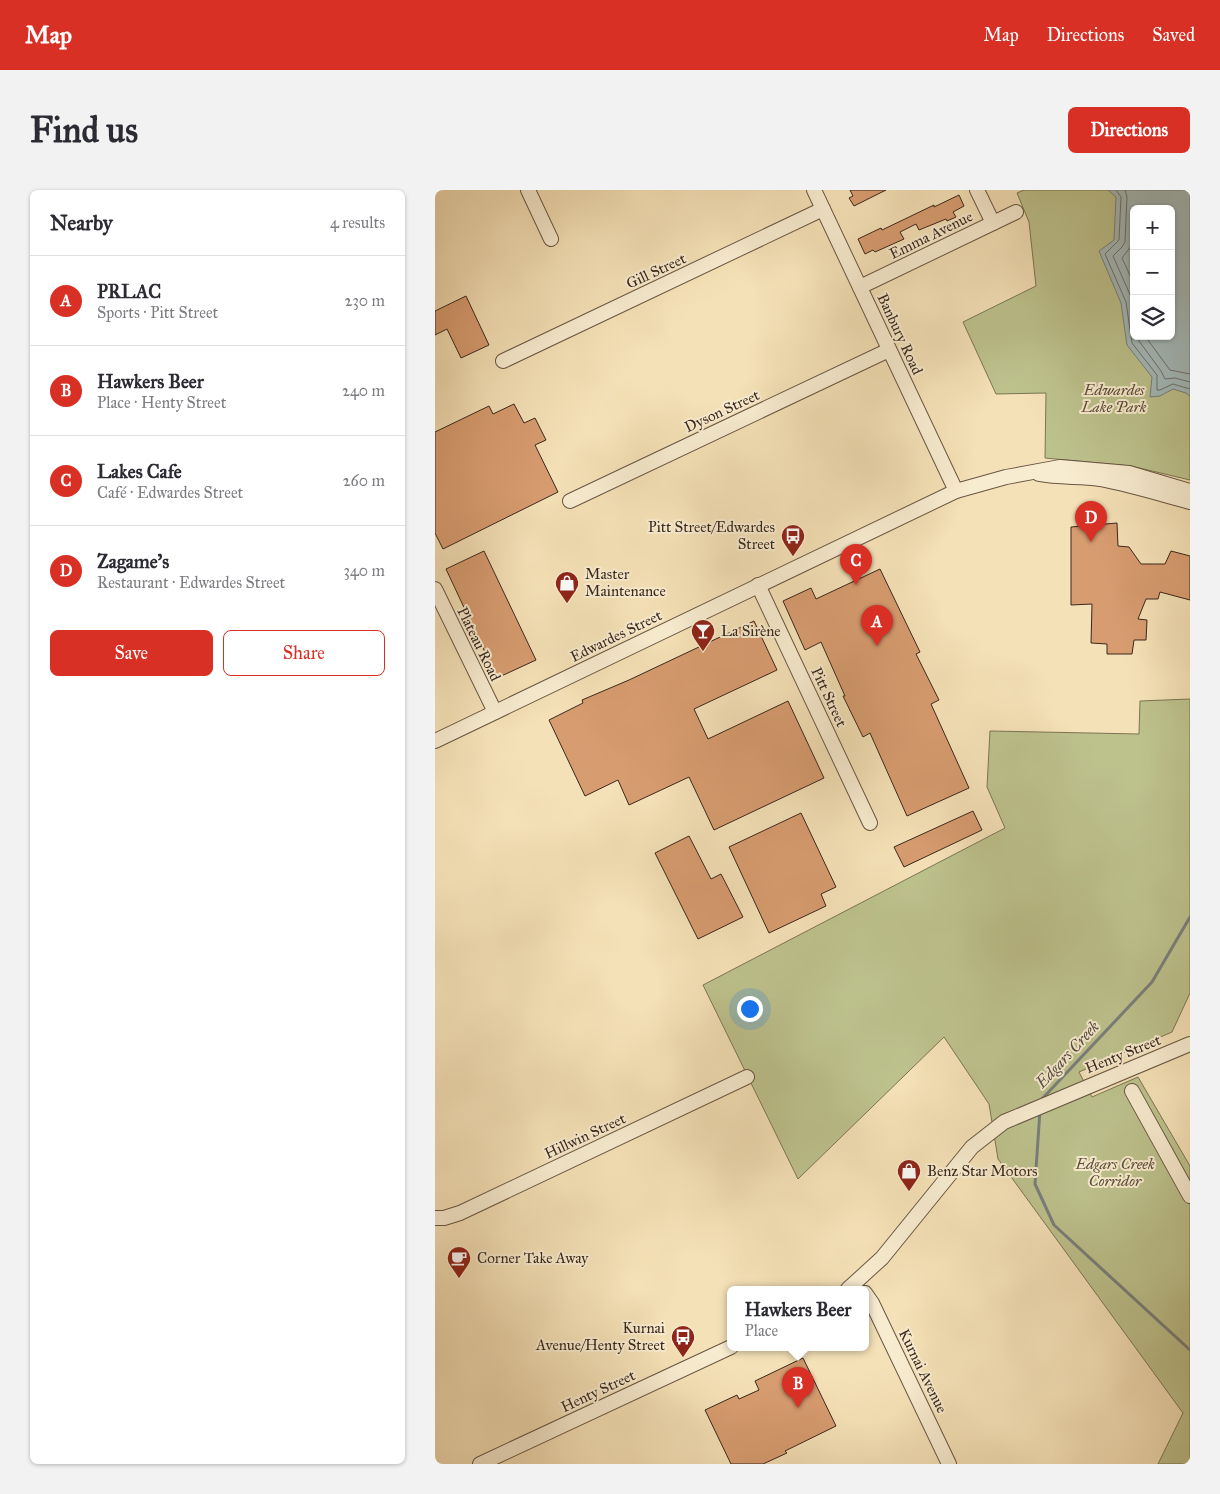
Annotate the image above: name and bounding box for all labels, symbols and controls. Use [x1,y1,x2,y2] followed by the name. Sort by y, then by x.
[25,20,72,50] text: Map
[983,24,1019,46] text: Map
[1047,24,1124,46] text: Directions
[1152,24,1195,46] text: Saved
[1068,107,1190,153] button: Directions
[30,109,138,152] text: Find us
[1130,205,1175,340] map controls
[1130,205,1175,250] button: +
[886,207,976,263] street label: Emma Avenue
[50,210,113,236] text: Nearby
[330,213,385,232] text: 4 results
[623,249,689,293] street label: Gill Street
[1130,250,1175,295] button: −
[97,280,161,303] text: PRLAC
[61,291,71,310] text: A
[345,291,385,310] text: 230 m
[873,291,927,378] street label: Banbury Road
[1130,295,1175,340] button: layers
[97,303,218,322] text: Sports · Pitt Street
[97,370,204,393] text: Hawkers Beer
[61,381,71,400] text: B
[342,381,385,400] text: 240 m
[1081,381,1147,416] park label: Edwardes Lake Park
[682,386,763,436] street label: Dyson Street
[97,393,226,412] text: Place · Henty Street
[97,460,182,483] text: Lakes Cafe
[61,471,71,490] text: C
[343,471,385,490] text: 260 m
[97,483,243,502] text: Café · Edwardes Street
[1075,501,1107,542] pin: D
[648,518,776,553] place label: Pitt Street/Edwardes Street
[780,523,806,557] bus stop icon: Pitt Street/Edwardes Street
[840,544,872,585] pin: C
[97,550,169,573] text: Zagame's
[60,561,72,580] text: D
[343,561,385,580] text: 340 m
[585,565,666,600] place label: Master Maintenance
[554,570,580,604] shop icon: Master Maintenance
[97,573,285,592] text: Restaurant · Edwardes Street
[453,604,505,684] street label: Plateau Road
[861,605,893,646] pin: A
[567,606,665,666] street label: Edwardes Street
[690,618,716,652] bar icon: La Sirène
[721,622,781,640] place label: La Sirène
[50,630,213,676] button: Save
[223,630,385,676] button: Share
[807,664,851,730] street label: Pitt Street
[737,996,763,1022] your location
[1031,1017,1103,1092] water label: Edgars Creek
[1083,1030,1164,1077] street label: Henty Street
[541,1109,629,1163] street label: Hillwin Street
[1074,1155,1155,1190] park label: Edgars Creek Corridor
[896,1158,922,1192] shop icon: Benz Star Motors
[927,1162,1038,1180] place label: Benz Star Motors
[446,1245,472,1279] cafe icon: Corner Take Away
[477,1249,589,1267] place label: Corner Take Away
[727,1286,869,1351] popup
[745,1298,851,1321] text: Hawkers Beer
[535,1319,666,1354] place label: Kurnai Avenue/Henty Street
[745,1321,778,1340] text: Place
[670,1324,696,1358] bus stop icon: Kurnai Avenue/Henty Street
[895,1326,951,1416] street label: Kurnai Avenue
[558,1366,639,1416] street label: Henty Street
[782,1367,814,1408] pin: B

